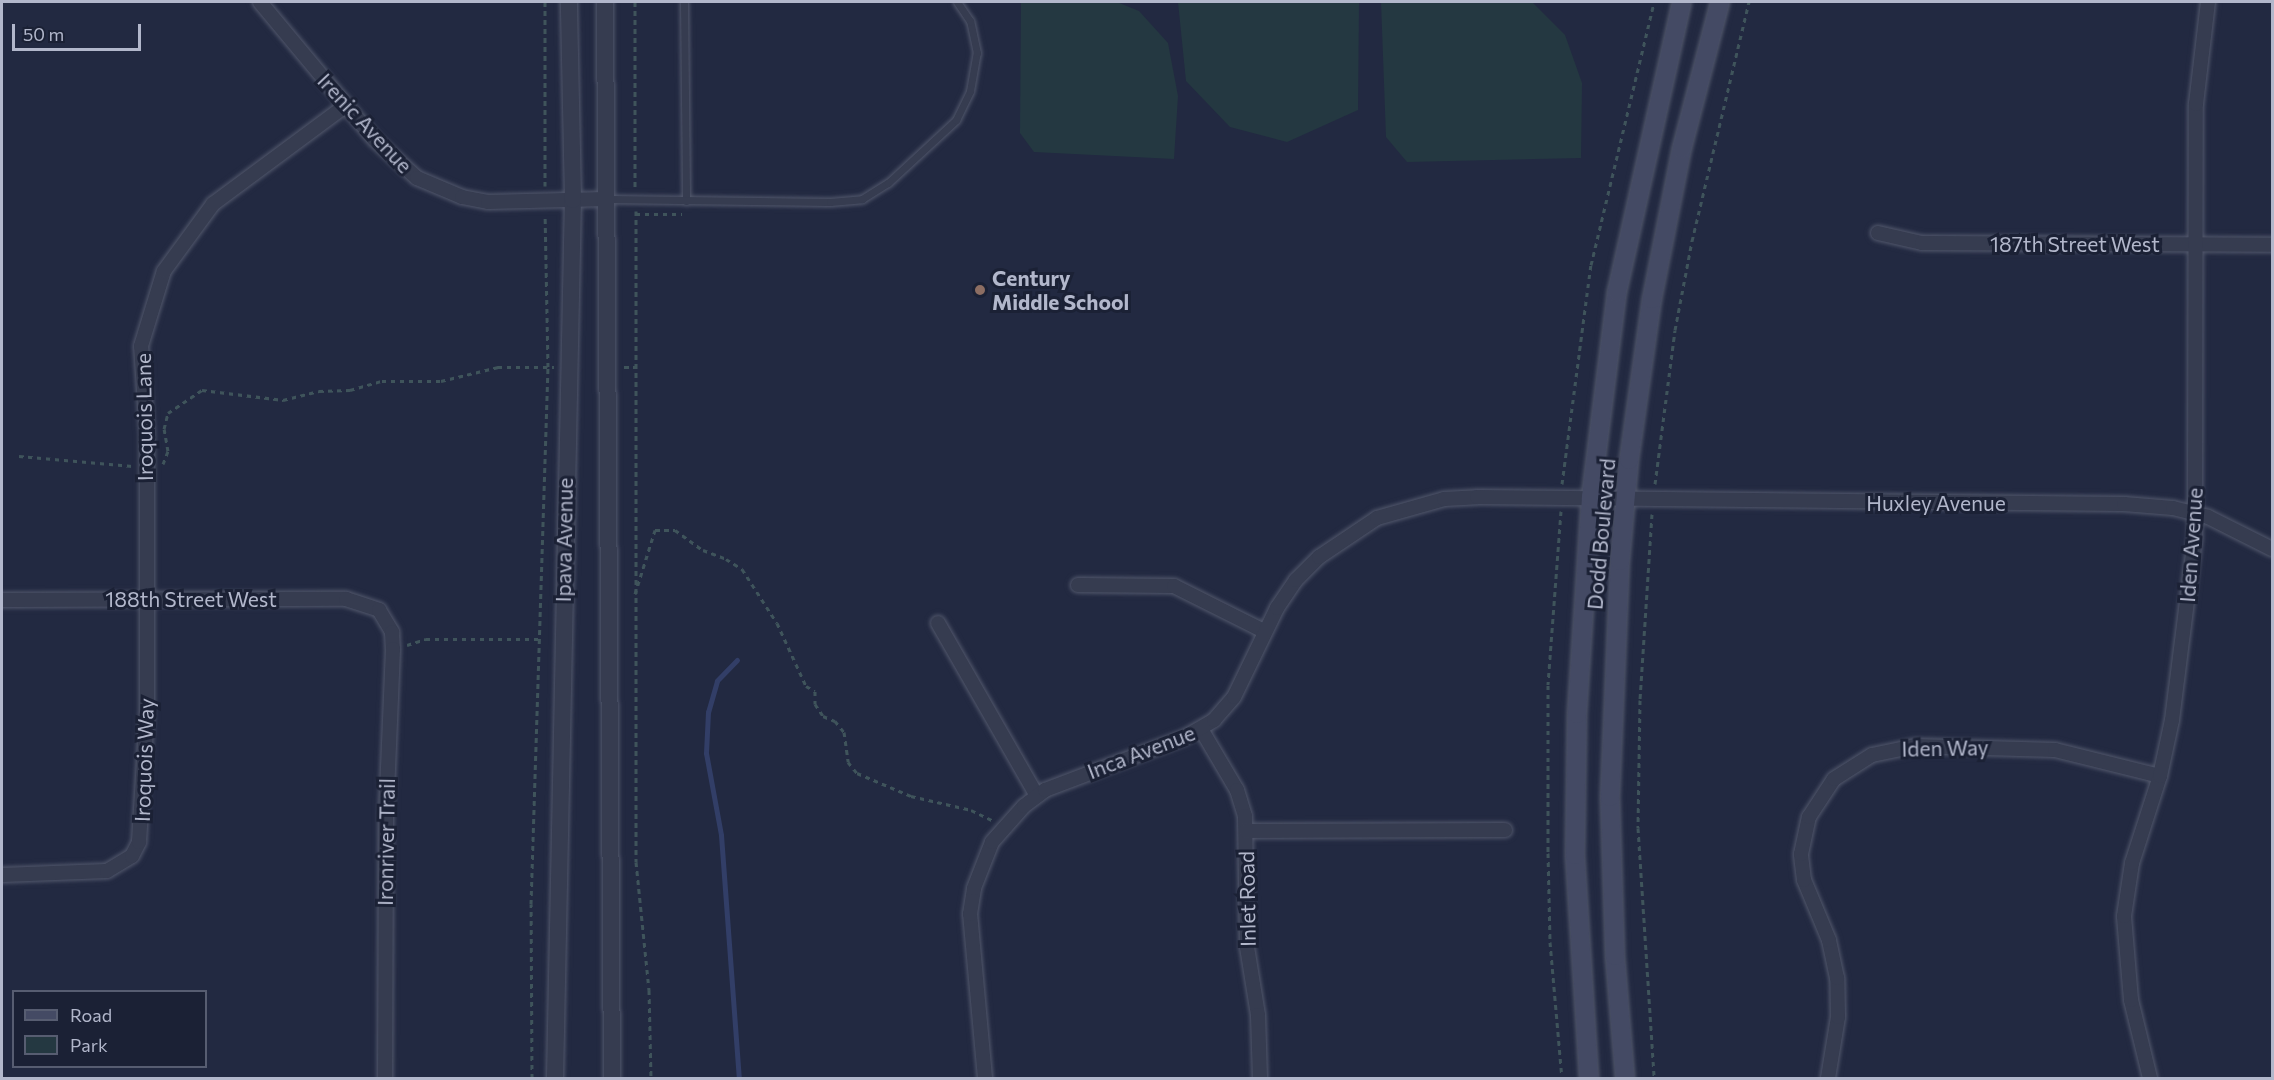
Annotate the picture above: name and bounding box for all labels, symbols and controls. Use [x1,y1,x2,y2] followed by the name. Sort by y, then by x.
[15,12,144,50] scale bar
[23,23,64,45] text: 50 m
[313,68,417,178] street label: Irenic Avenue
[1990,231,2160,257] street label: 187th Street West
[992,265,1129,315] place label: Century Middle School
[973,283,987,297] marker: Century Middle School
[130,353,158,481] street label: Iroquois Lane
[1582,457,1620,611] street label: Dodd Boulevard
[550,477,578,603] street label: Ipava Avenue
[2174,487,2208,603] street label: Iden Avenue
[1866,490,2006,516] street label: Huxley Avenue
[105,586,277,612] street label: 188th Street West
[129,698,159,822] street label: Iroquois Way
[1084,720,1198,784] street label: Inca Avenue
[1901,735,1989,761] street label: Iden Way
[372,778,400,906] street label: Ironriver Trail
[1234,851,1260,947] street label: Inlet Road
[12,990,207,1068] legend
[70,1004,112,1026] text: Road
[70,1034,108,1056] text: Park

